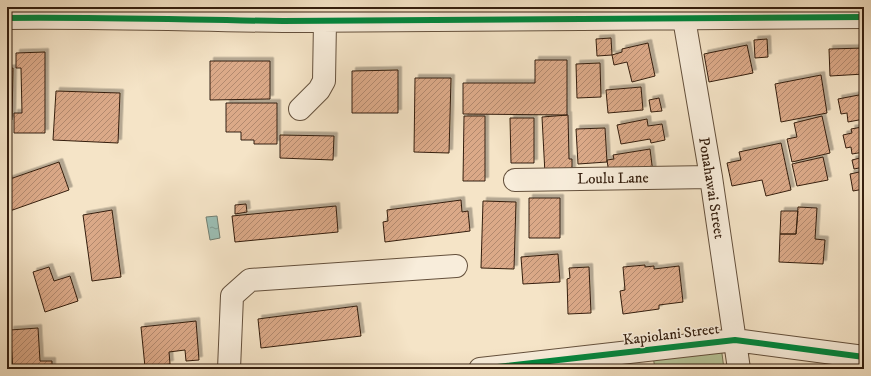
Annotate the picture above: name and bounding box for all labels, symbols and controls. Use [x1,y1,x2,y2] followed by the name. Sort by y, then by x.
[694,136,729,240] street label: Ponahawai Street
[577,168,649,189] street label: Loulu Lane
[622,319,720,350] street label: Kapiolani Street

